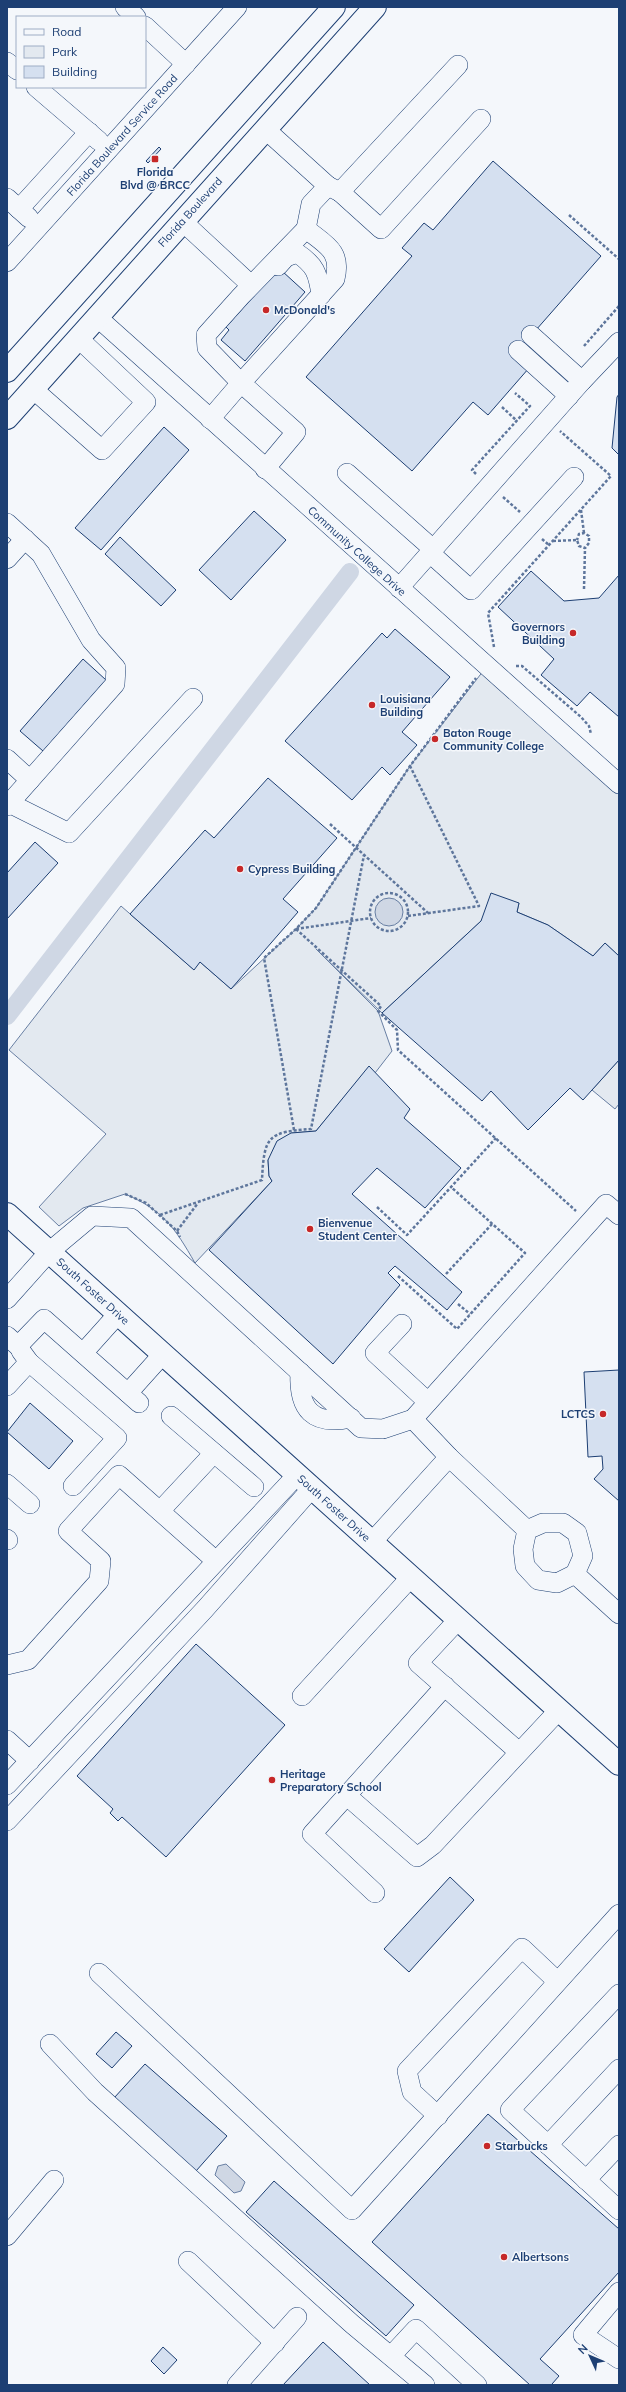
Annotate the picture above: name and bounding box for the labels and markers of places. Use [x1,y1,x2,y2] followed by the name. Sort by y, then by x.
[150,154,160,164] marker: Florida Blvd @ BRCC
[120,165,190,192] place label: Florida Blvd @ BRCC
[274,303,336,317] place label: McDonald's
[261,305,271,315] marker: McDonald's
[511,620,565,647] place label: Governors Building
[568,628,578,638] marker: Governors Building
[380,692,431,719] place label: Louisiana Building
[367,700,377,710] marker: Louisiana Building
[443,726,544,753] place label: Baton Rouge Community College
[430,734,440,744] marker: Baton Rouge Community College
[248,862,336,876] place label: Cypress Building
[235,864,245,874] marker: Cypress Building
[318,1216,397,1243] place label: Bienvenue Student Center
[305,1224,315,1234] marker: Bienvenue Student Center
[561,1407,595,1421] place label: LCTCS
[598,1409,608,1419] marker: LCTCS
[280,1767,382,1794] place label: Heritage Preparatory School
[267,1775,277,1785] marker: Heritage Preparatory School
[495,2139,548,2153] place label: Starbucks
[482,2141,492,2151] marker: Starbucks
[512,2250,569,2264] place label: Albertsons
[499,2252,509,2262] marker: Albertsons

